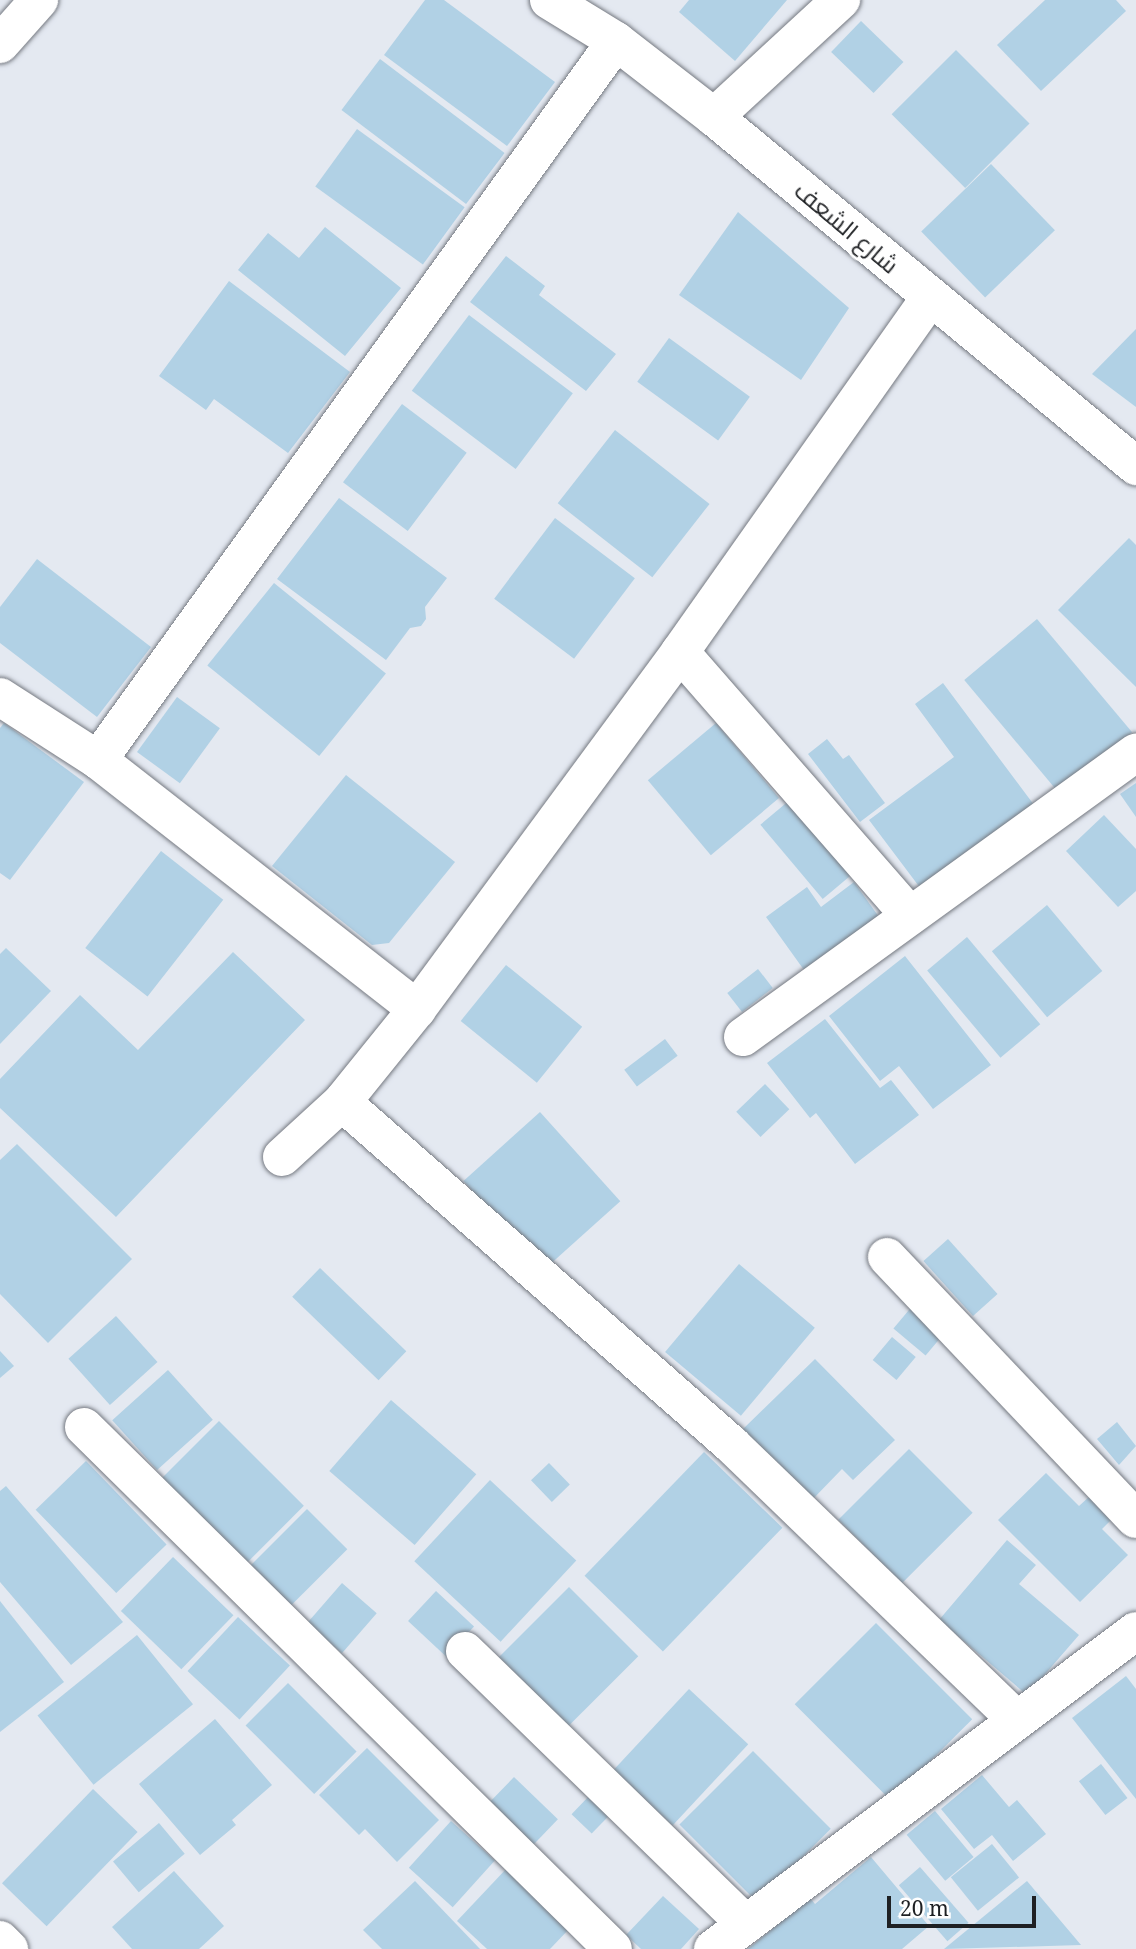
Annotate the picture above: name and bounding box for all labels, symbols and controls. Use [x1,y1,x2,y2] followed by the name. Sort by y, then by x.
[789,175,905,279] street label: شارع الشعف
[891,1882,1040,1926] scale bar
[900,1894,949,1922] text: 20 m

